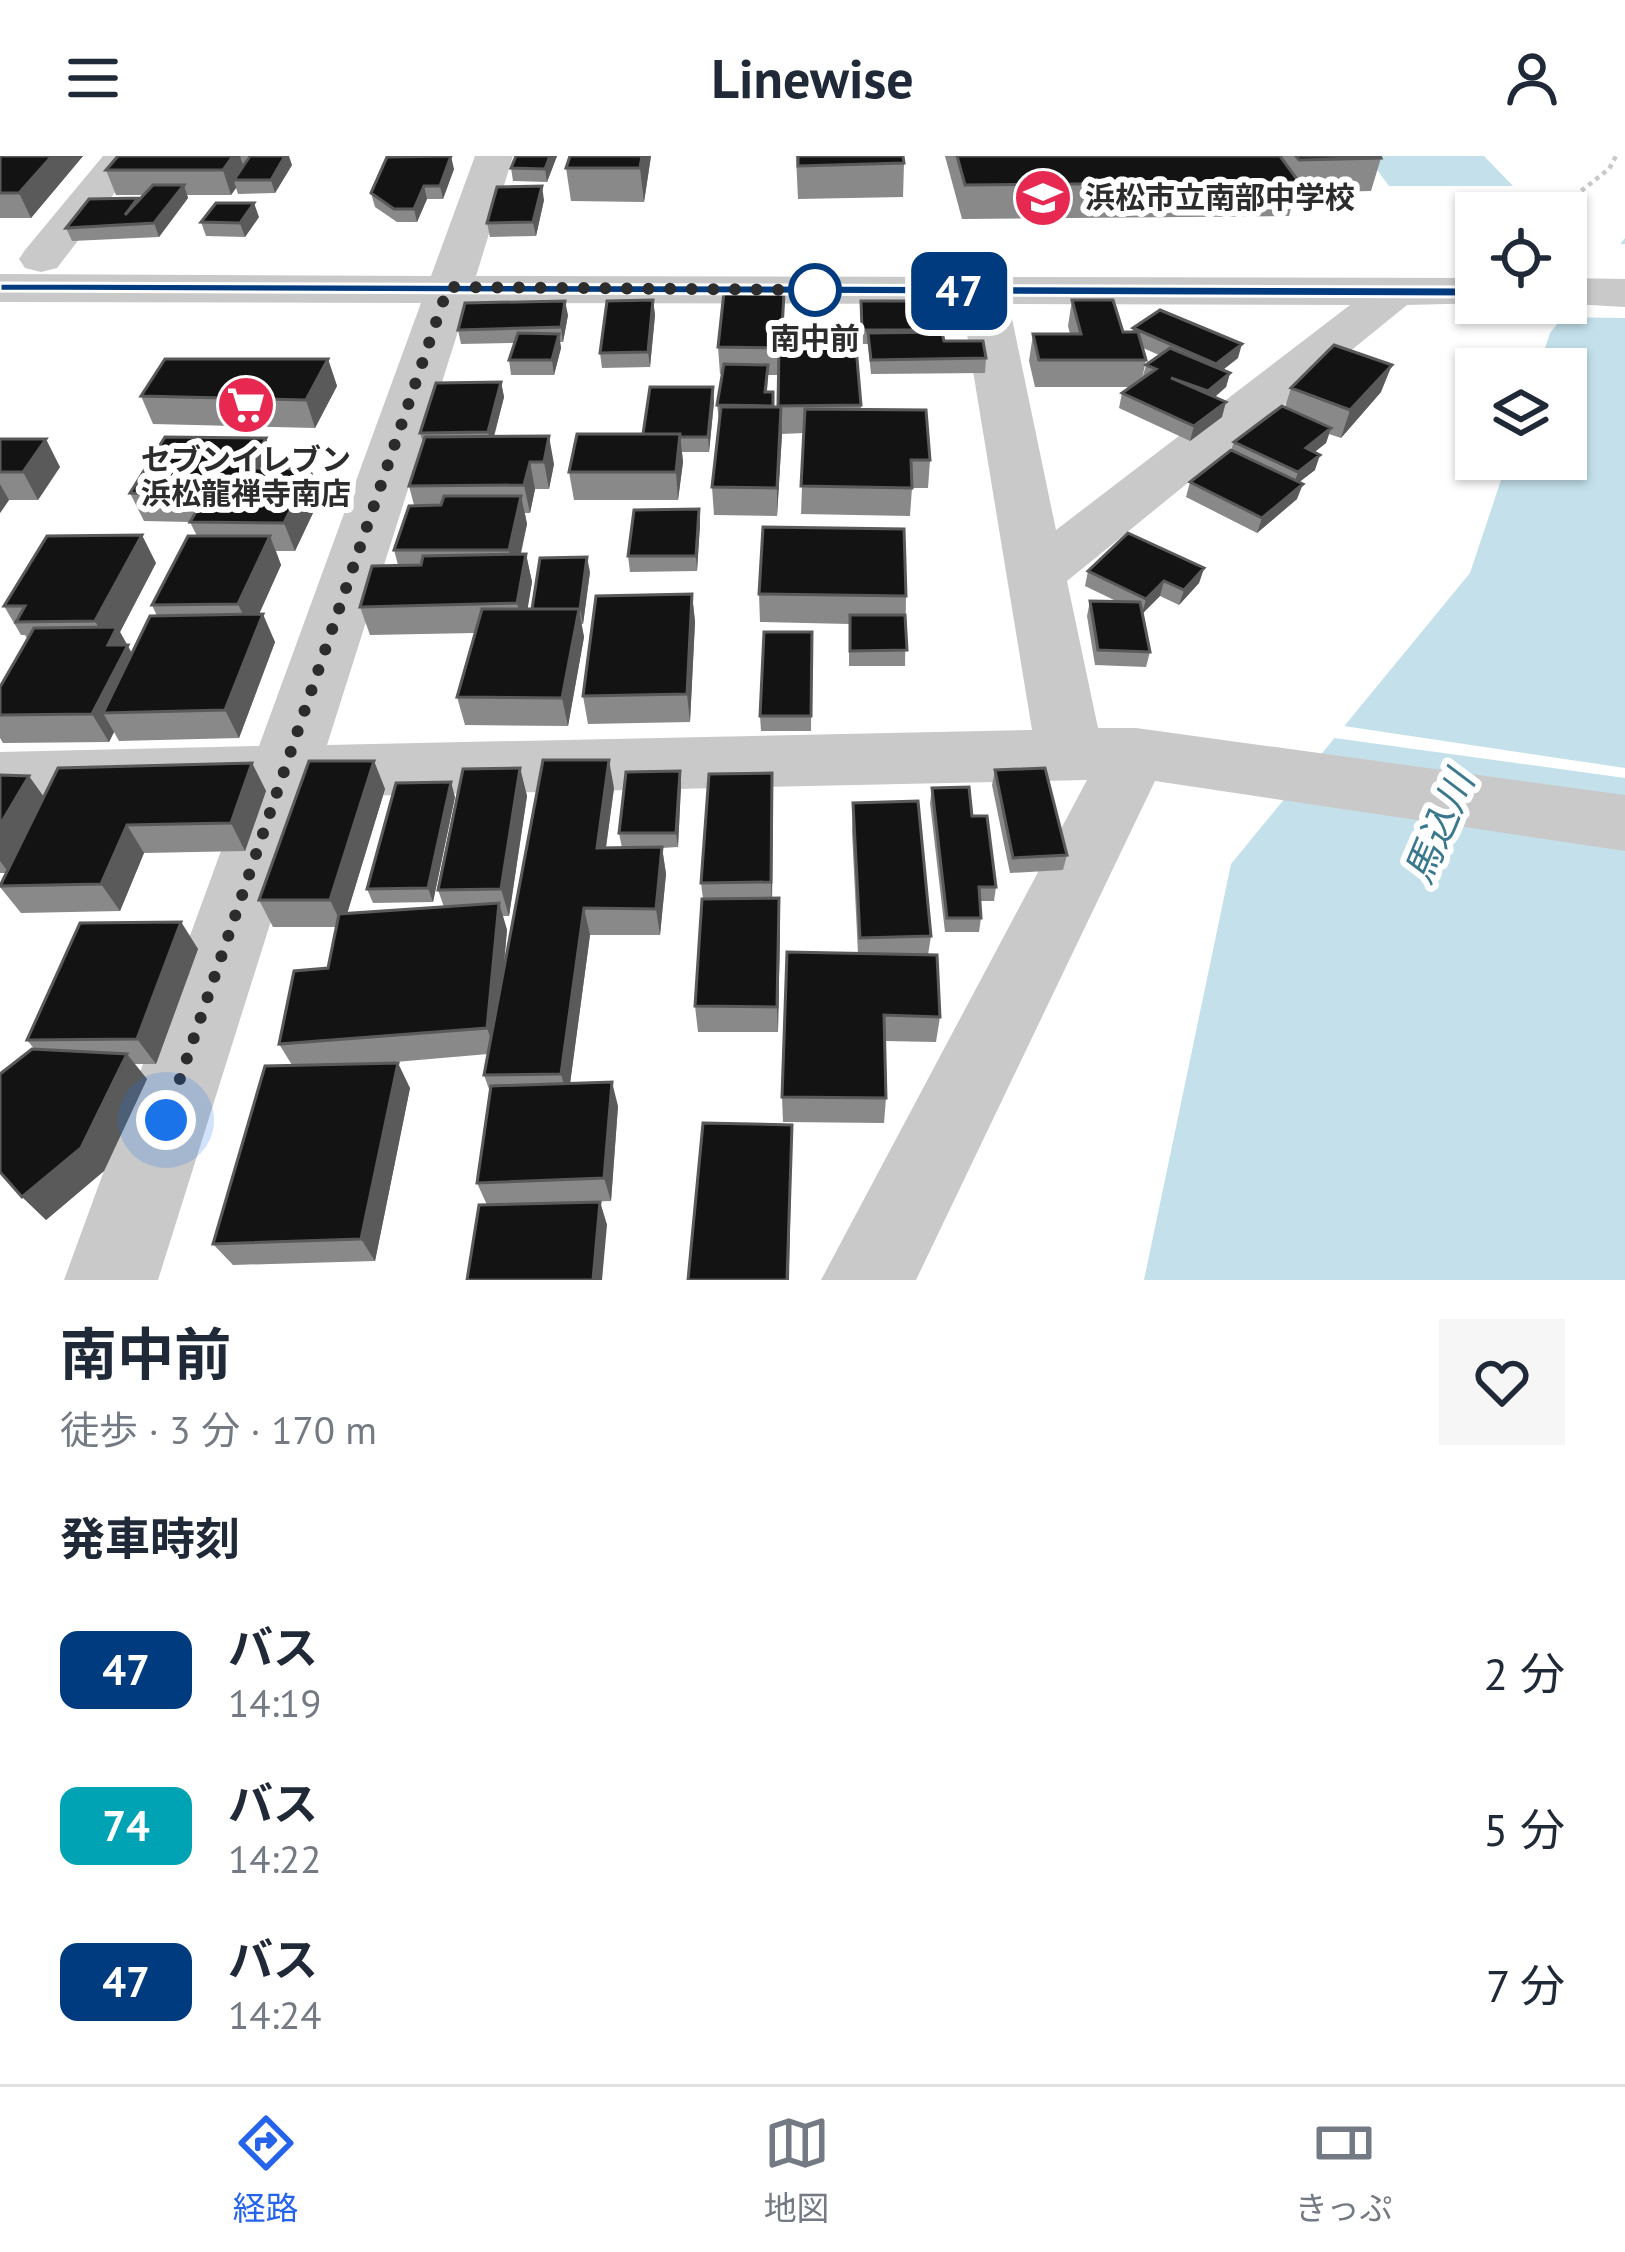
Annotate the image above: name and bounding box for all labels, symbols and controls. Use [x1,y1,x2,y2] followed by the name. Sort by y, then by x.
[711,43,914,113] text: Linewise
[60,45,126,111] icon: menu
[1499,45,1565,111] icon: person
[1012,167,1074,229] school or university icon: 浜松市立南部中学校
[1085,177,1355,216] place label: 浜松市立南部中学校
[1455,192,1587,480] map controls
[1455,192,1587,324] button: locate
[905,252,1013,330] line badge: 47
[935,263,983,318] text: 47
[790,265,840,315] marker: 南中前
[770,318,860,357] place label: 南中前
[1455,348,1587,480] button: layers
[215,374,277,436] supermarket icon: セブンイレブン 浜松龍禅寺南店
[141,439,351,512] place label: セブンイレブン 浜松龍禅寺南店
[1392,759,1486,891] water label: 馬込川
[136,1090,196,1150] your location
[60,1317,231,1391] text: 南中前
[1439,1319,1565,1445] button: heart
[60,1404,377,1455] text: 徒歩 · 3 分 · 170 m
[60,1509,240,1567] text: 発車時刻
[228,1618,318,1676] text: バス
[102,1642,150,1697] text: 47
[1483,1644,1565,1702] text: 2 分
[228,1677,322,1728] text: 14:19
[228,1774,318,1832] text: バス
[102,1798,150,1853] text: 74
[1483,1800,1565,1858] text: 5 分
[228,1833,322,1884] text: 14:22
[228,1930,318,1988] text: バス
[102,1954,150,2009] text: 47
[1486,1956,1565,2014] text: 7 分
[228,1989,322,2040] text: 14:24
[233,2110,299,2230] tab: 経路
[764,2110,830,2230] tab: 地図
[1295,2110,1392,2230] tab: きっぷ

